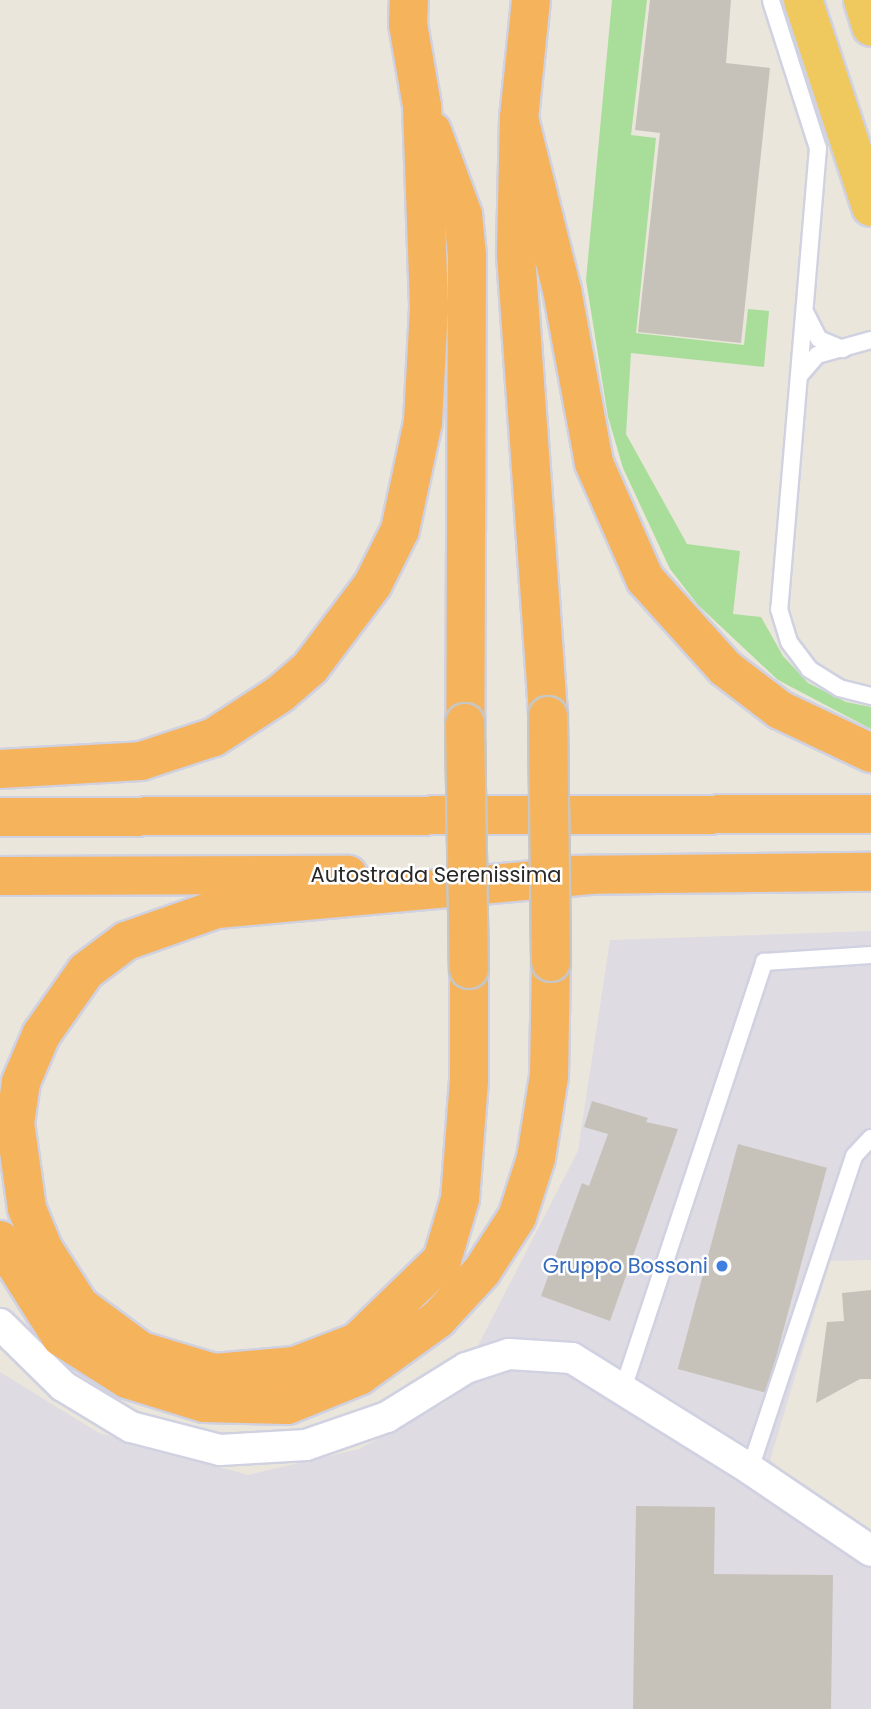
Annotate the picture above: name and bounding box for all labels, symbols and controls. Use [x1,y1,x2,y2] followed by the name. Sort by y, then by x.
[310,862,562,888] street label: Autostrada Serenissima
[543,1253,708,1279] place label: Gruppo Bossoni
[714,1258,730,1274] marker: Gruppo Bossoni

